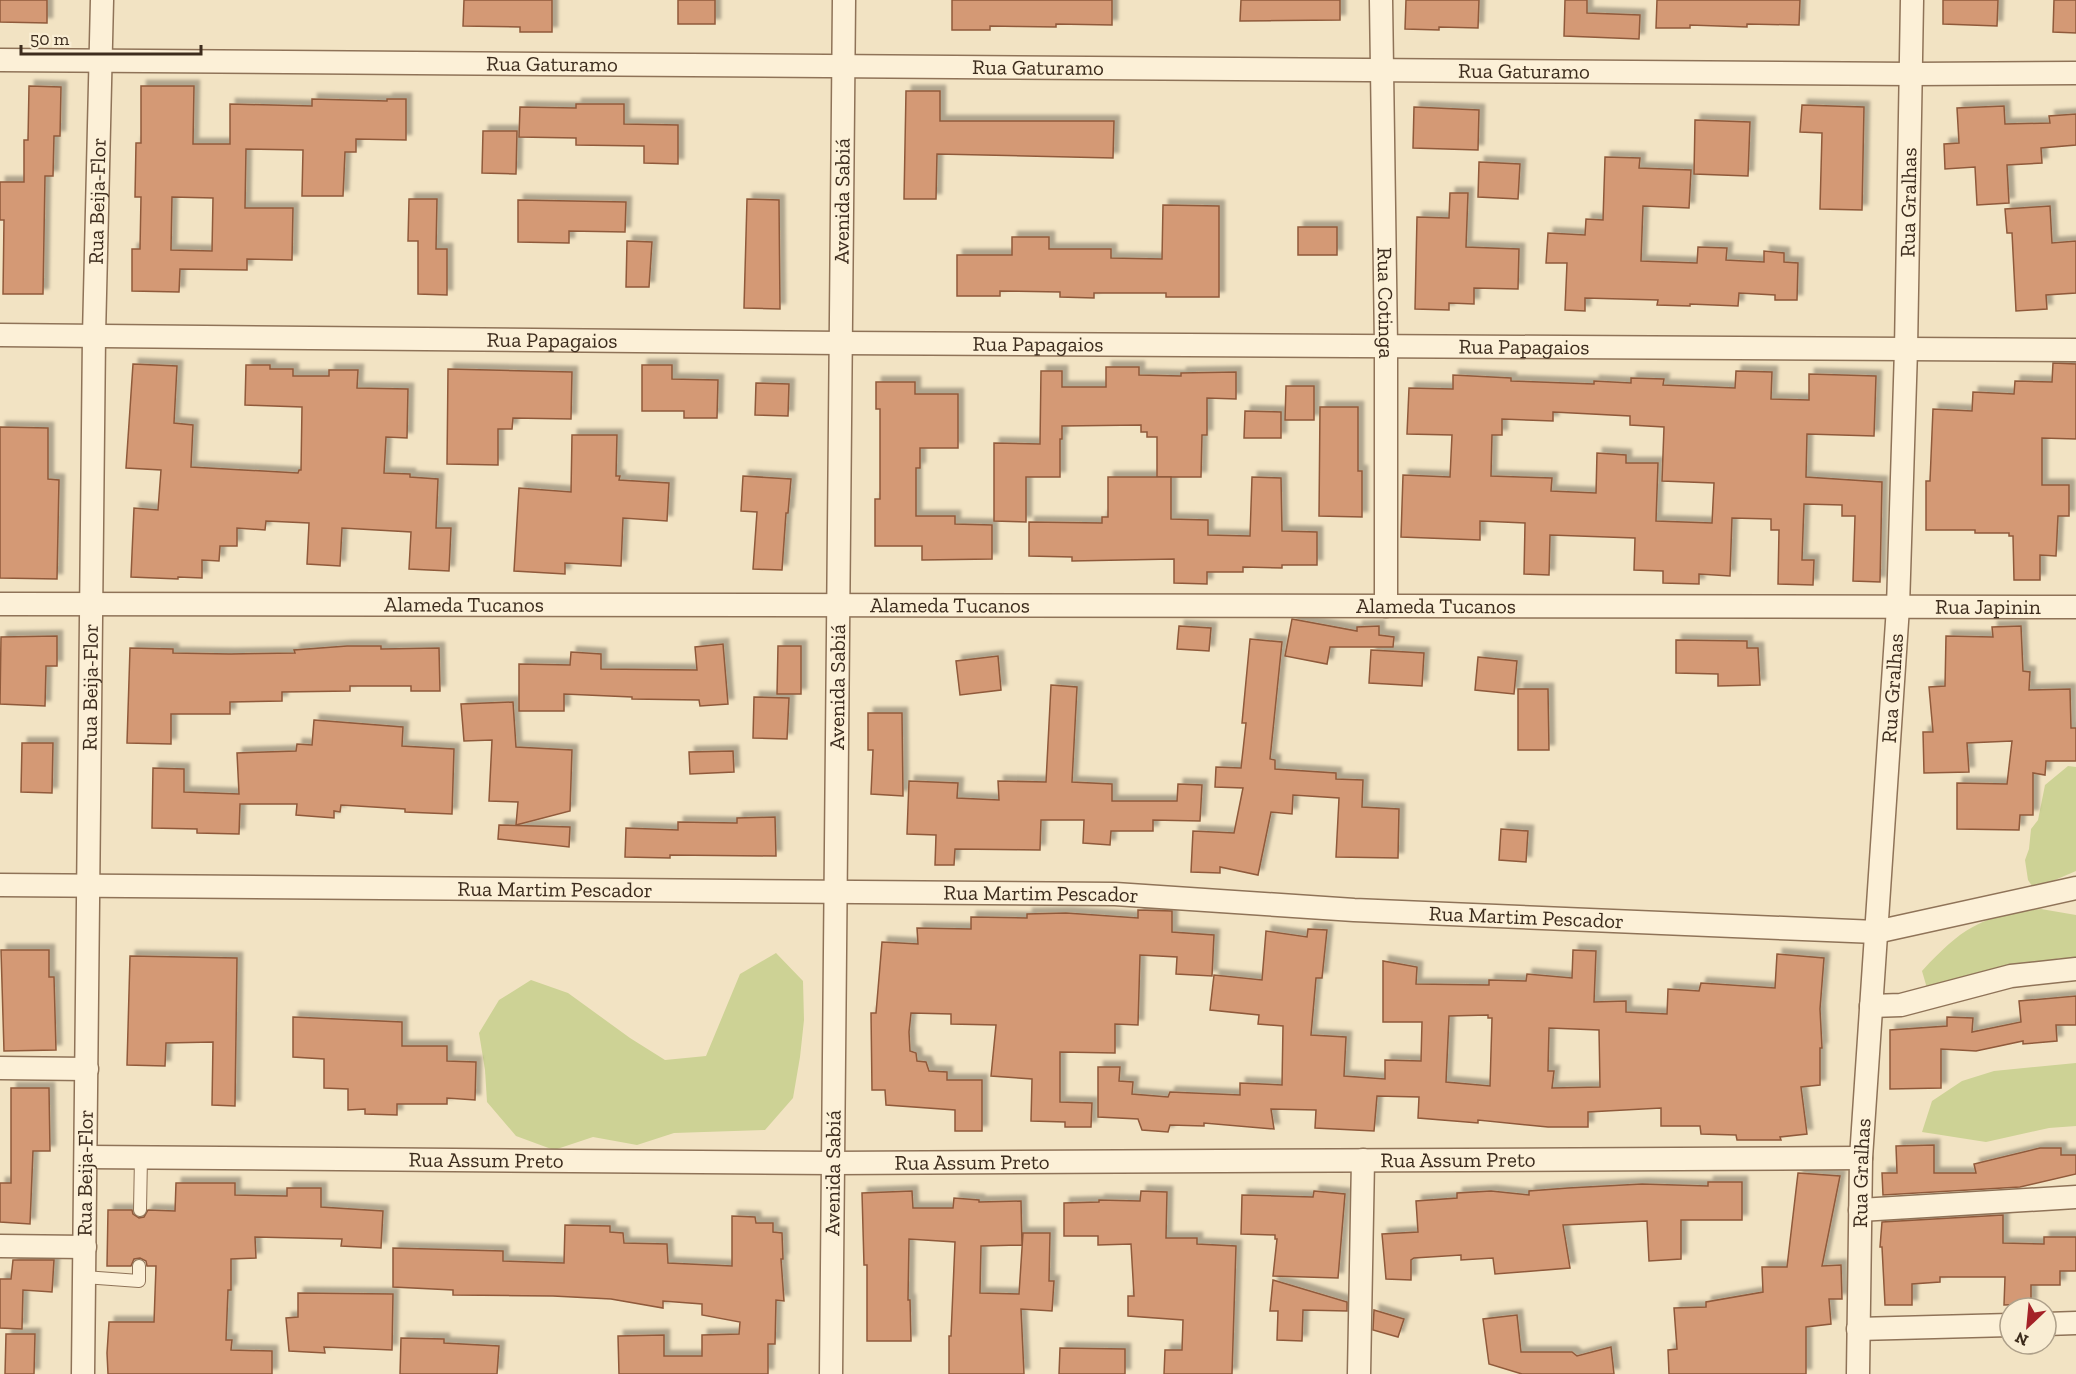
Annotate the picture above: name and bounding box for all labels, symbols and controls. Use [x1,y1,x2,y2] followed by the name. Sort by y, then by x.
[21,18,201,56] scale bar
[30,28,70,50] text: 50 m
[486,51,618,77] street label: Rua Gaturamo
[972,54,1104,80] street label: Rua Gaturamo
[1458,58,1590,84] street label: Rua Gaturamo
[83,137,111,265] street label: Rua Beija-Flor
[829,138,855,264] street label: Avenida Sabiá
[1895,147,1921,258] street label: Rua Gralhas
[1373,247,1399,359] street label: Rua Cotinga
[486,327,618,353] street label: Rua Papagaios
[972,331,1104,356] street label: Rua Papagaios
[1458,333,1590,359] street label: Rua Papagaios
[384,592,544,617] street label: Alameda Tucanos
[870,592,1030,617] street label: Alameda Tucanos
[1356,593,1516,618] street label: Alameda Tucanos
[1935,594,2041,619] street label: Rua Japinin
[77,623,103,751] street label: Rua Beija-Flor
[824,624,850,750] street label: Avenida Sabiá
[1876,632,1908,744] street label: Rua Gralhas
[457,876,653,902] street label: Rua Martim Pescador
[943,880,1139,908] street label: Rua Martim Pescador
[1428,900,1624,933] street label: Rua Martim Pescador
[71,1109,98,1237] street label: Rua Beija-Flor
[819,1110,845,1236] street label: Avenida Sabiá
[1847,1117,1876,1228] street label: Rua Gralhas
[408,1147,564,1173] street label: Rua Assum Preto
[1380,1147,1536,1172] street label: Rua Assum Preto
[894,1149,1050,1175] street label: Rua Assum Preto
[1998,1296,2058,1356] north arrow
[2012,1328,2031,1350] text: N

